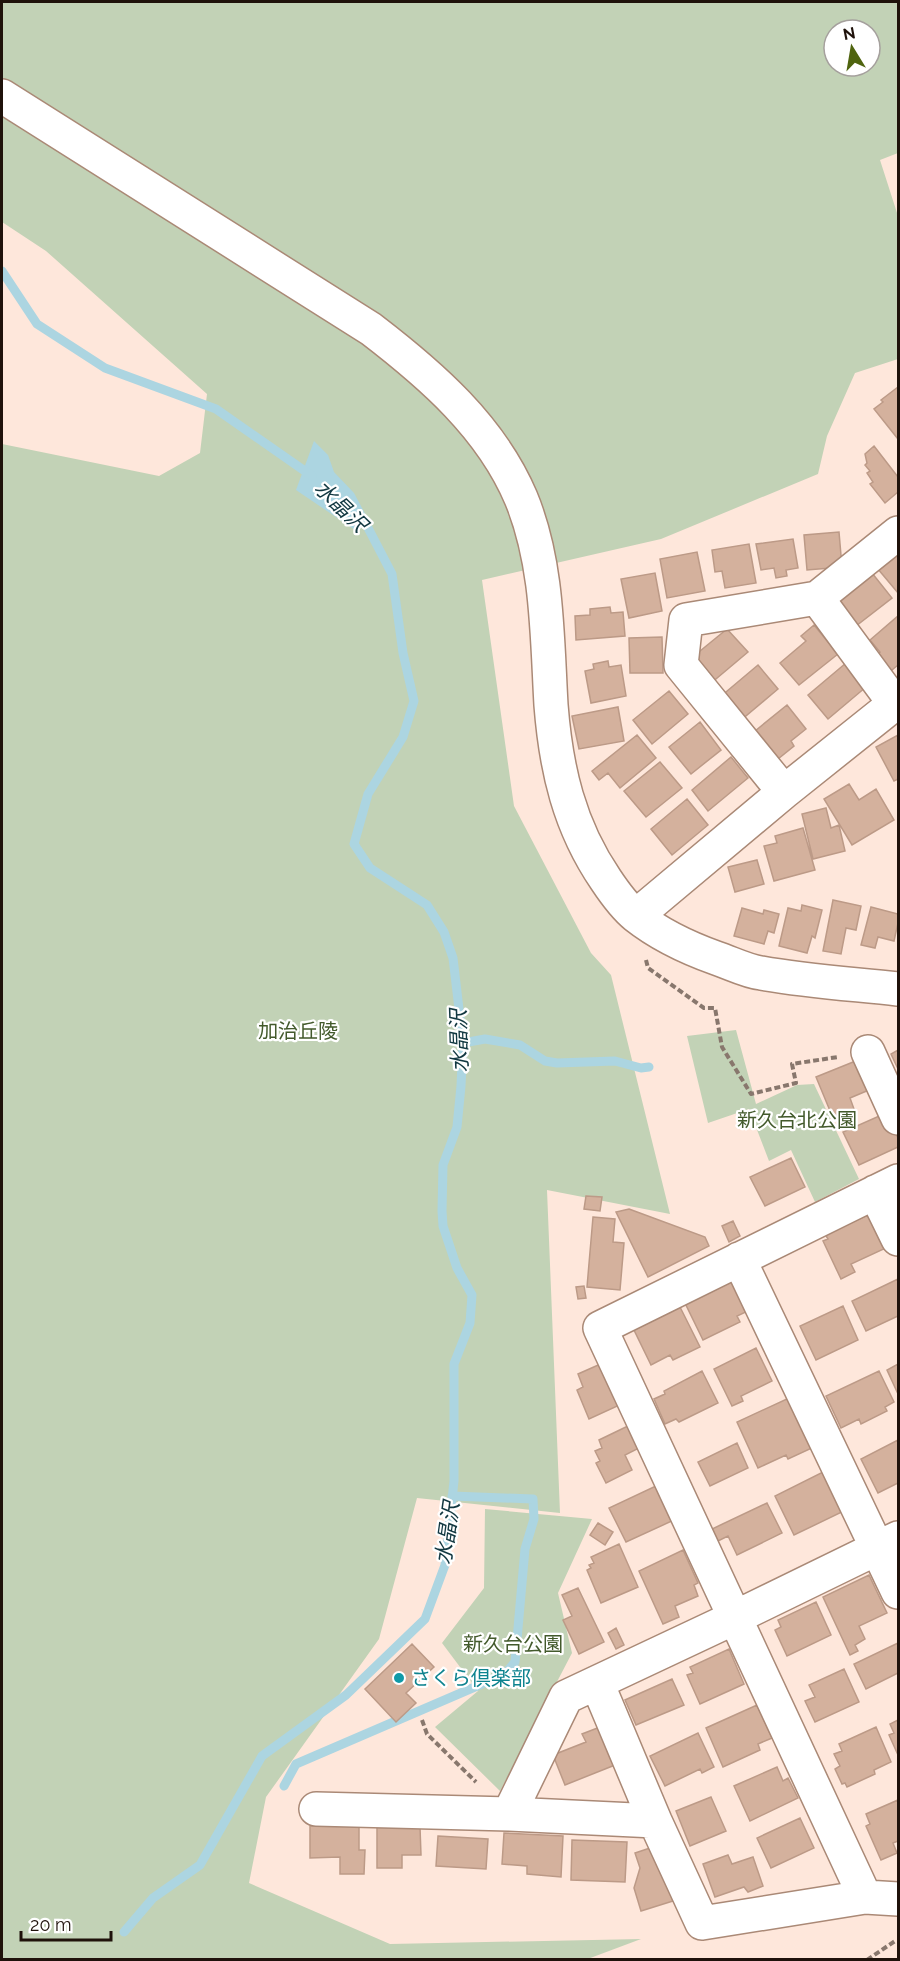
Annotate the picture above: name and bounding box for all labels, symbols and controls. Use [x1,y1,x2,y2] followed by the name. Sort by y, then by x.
[822,18,882,78] north arrow
[841,23,857,44] text: N
[310,475,375,539] water label: 水晶沢
[445,1006,473,1073] water label: 水晶沢
[258,1019,338,1043] park label: 加治丘陵
[737,1108,857,1132] park label: 新久台北公園
[430,1497,464,1566] water label: 水晶沢
[463,1632,563,1656] park label: 新久台公園
[411,1666,531,1690] place label: さくら倶楽部
[392,1671,406,1685] marker: さくら倶楽部
[21,1904,111,1942] scale bar
[30,1914,72,1935] text: 20 m

